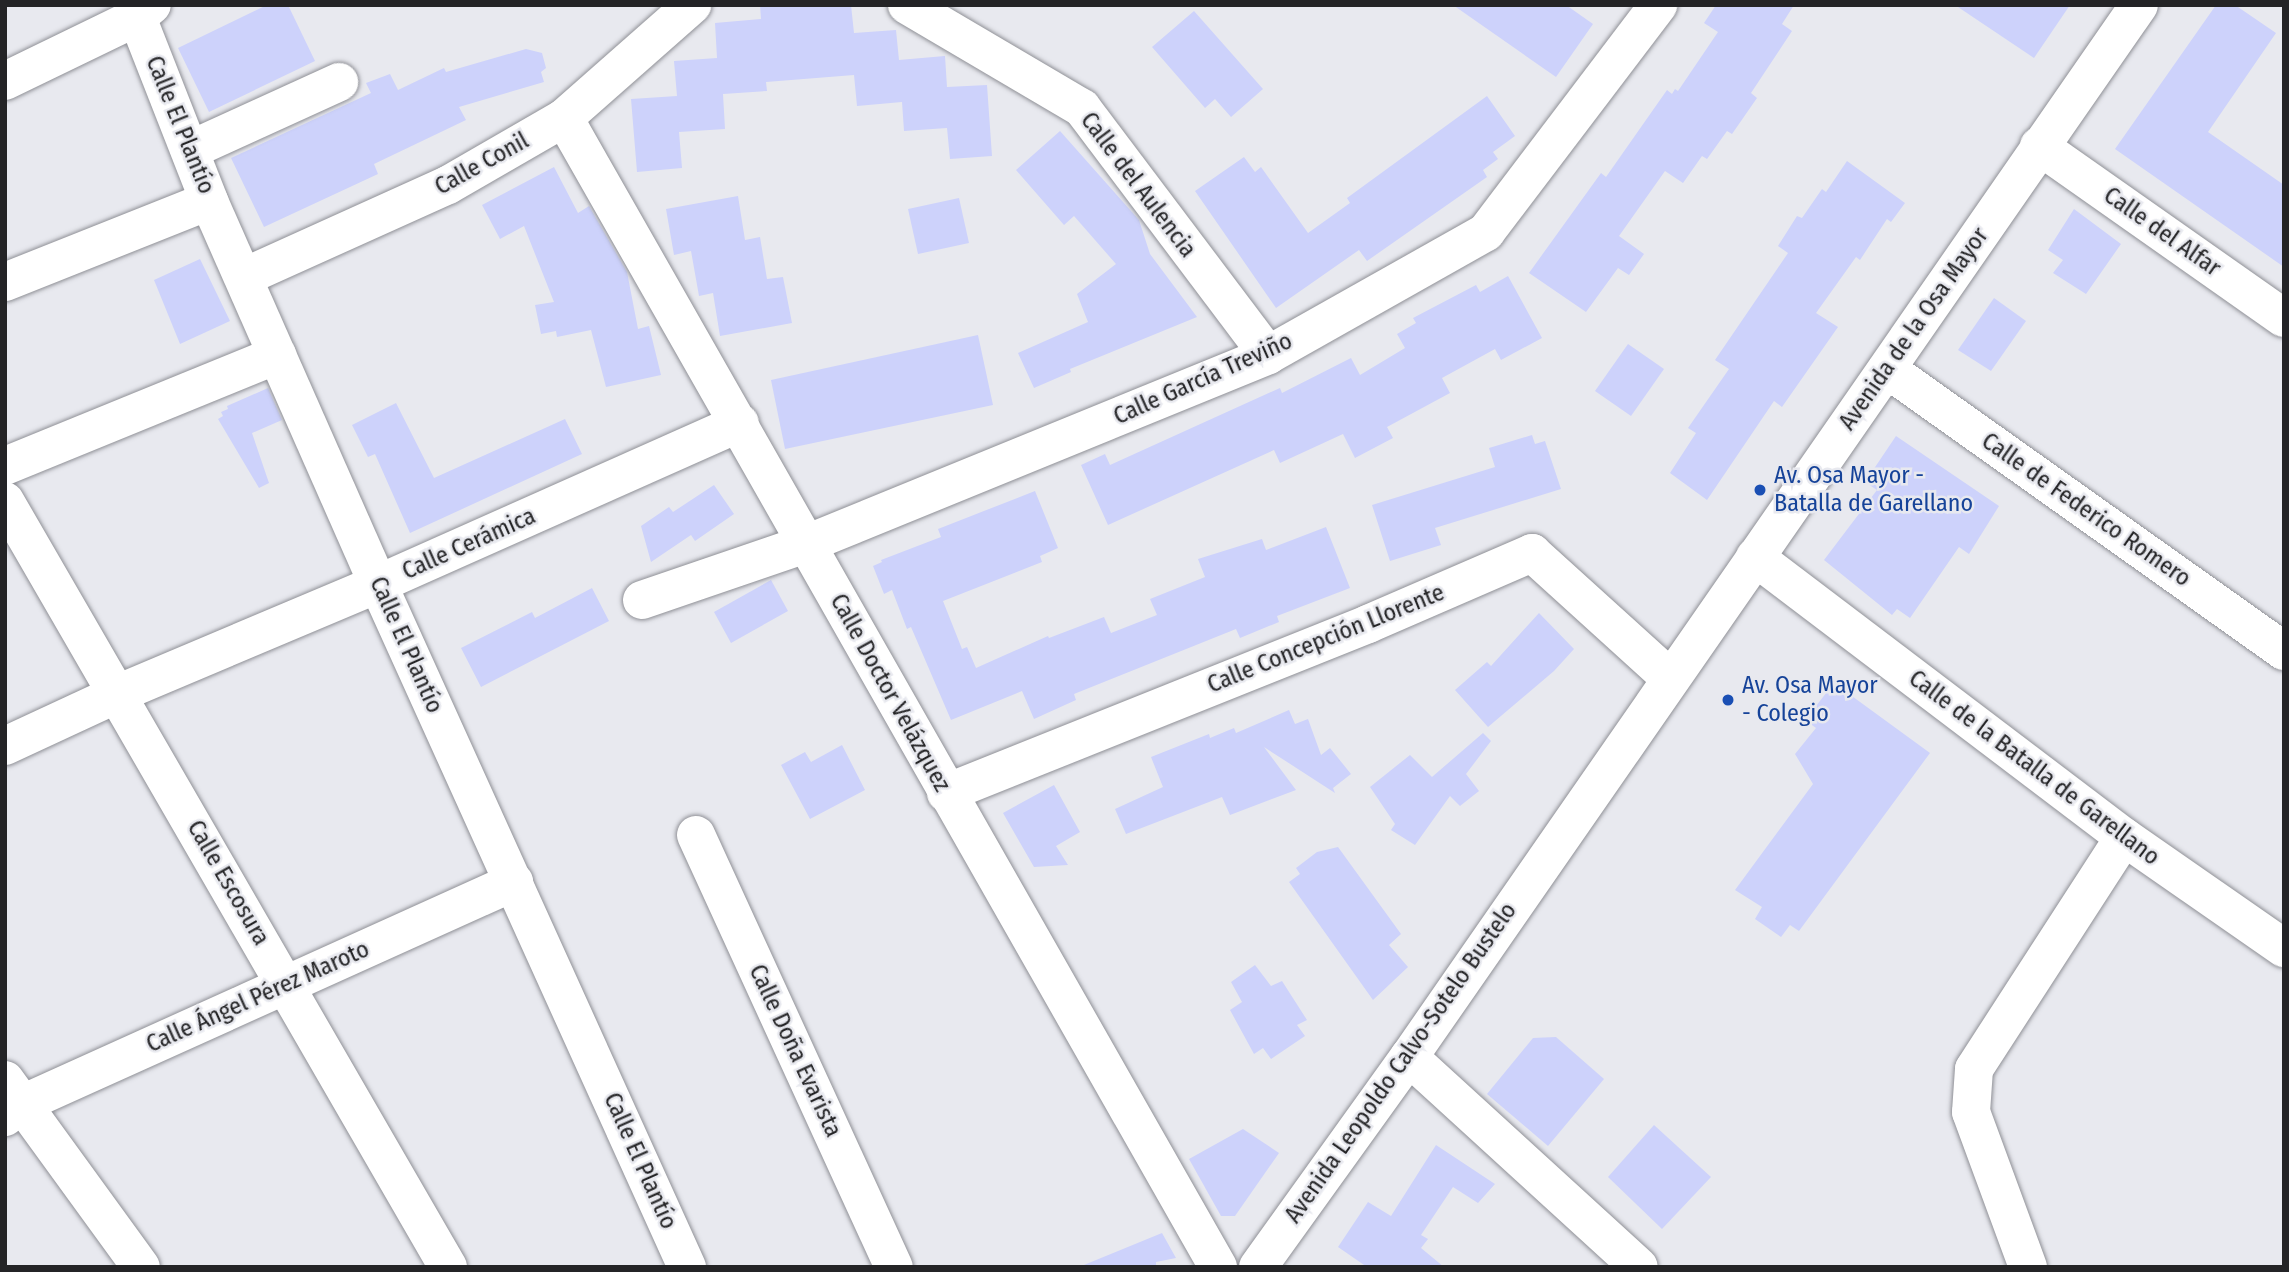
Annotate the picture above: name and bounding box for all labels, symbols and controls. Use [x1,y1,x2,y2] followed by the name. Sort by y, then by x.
[139,52,221,198] street label: Calle El Plantío
[1074,107,1202,263] street label: Calle del Aulencia
[430,126,534,202] street label: Calle Conil
[2098,181,2226,283] street label: Calle del Alfar
[1833,222,1995,436] street label: Avenida de la Osa Mayor
[1109,327,1297,431] street label: Calle García Treviño
[1976,427,2196,593] street label: Calle de Federico Romero
[1774,462,1973,518] place label: Av. Osa Mayor - Batalla de Garellano
[1752,482,1768,498] marker: Av. Osa Mayor - Batalla de Garellano
[398,502,540,586] street label: Calle Cerámica
[363,572,449,718] street label: Calle El Plantío
[1203,578,1449,700] street label: Calle Concepción Llorente
[824,589,956,797] street label: Calle Doctor Velázquez
[1903,664,2165,872] street label: Calle de la Batalla de Garellano
[1742,672,1878,728] place label: Av. Osa Mayor - Colegio
[1720,692,1736,708] marker: Av. Osa Mayor - Colegio
[181,815,275,951] street label: Calle Escosura
[1279,897,1523,1229] street label: Avenida Leopoldo Calvo-Sotelo Bustelo
[142,935,374,1059] street label: Calle Ángel Pérez Maroto
[742,960,848,1142] street label: Calle Doña Evarista
[597,1088,683,1234] street label: Calle El Plantío

